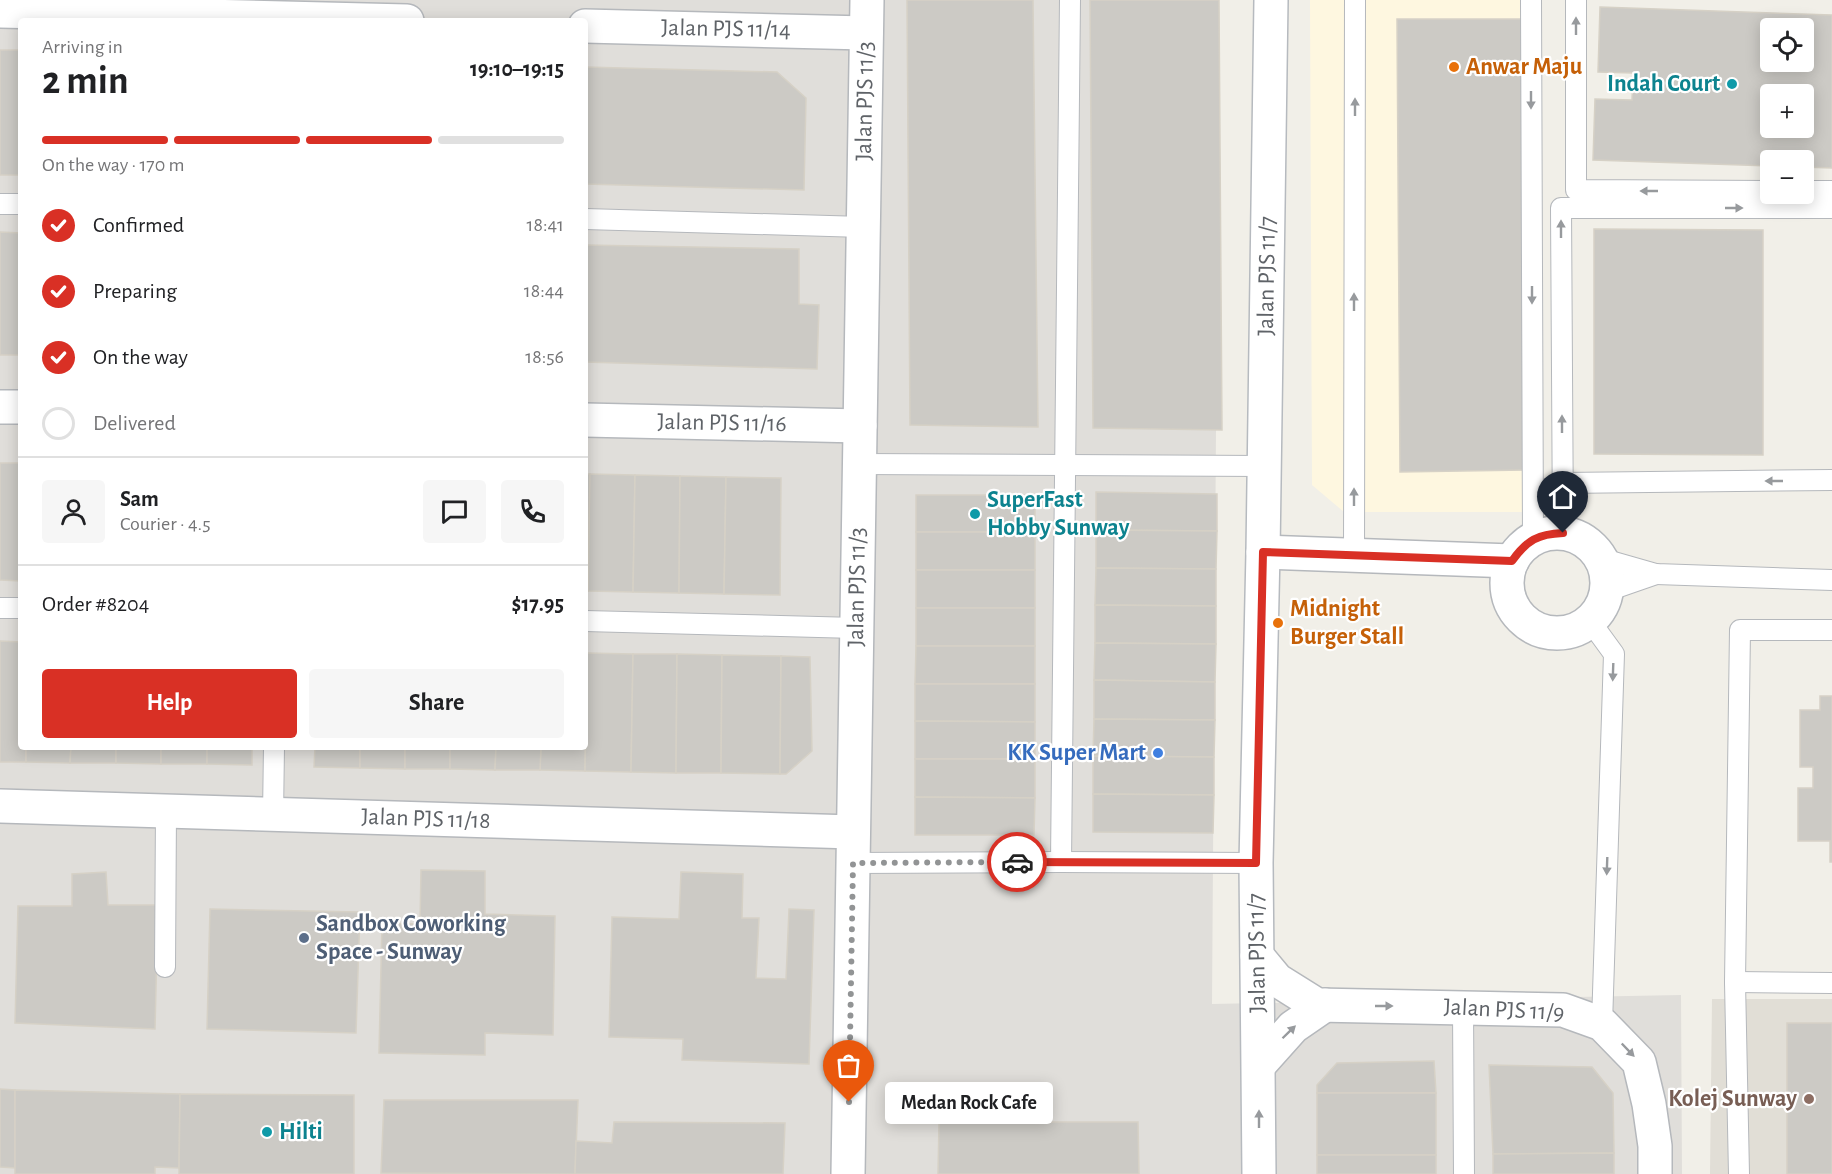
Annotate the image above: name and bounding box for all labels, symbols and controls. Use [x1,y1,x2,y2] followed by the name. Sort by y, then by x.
[661,16,791,42] street label: Jalan PJS 11/14
[1571,17,1581,36] one-way arrow
[1760,18,1814,204] map controls
[1760,18,1814,72] button: locate
[42,37,123,57] text: Arriving in
[852,41,878,161] street label: Jalan PJS 11/3
[1466,55,1583,79] place label: Anwar Maju
[470,58,564,80] text: 19:10–19:15
[1447,60,1461,74] marker: Anwar Maju
[42,62,129,101] text: 2 min
[1607,72,1720,96] place label: Indah Court
[1725,77,1739,91] marker: Indah Court
[1760,84,1814,138] button: +
[1526,91,1536,110] one-way arrow
[1350,98,1360,117] one-way arrow
[1760,150,1814,204] button: −
[42,155,185,175] text: On the way · 170 m
[1639,186,1658,196] one-way arrow
[1725,203,1744,213] one-way arrow
[42,209,75,242] icon: check
[93,214,184,236] text: Confirmed
[527,215,564,235] text: 18:41
[1254,216,1280,336] street label: Jalan PJS 11/7
[1556,220,1566,239] one-way arrow
[42,275,75,308] icon: check
[93,280,177,302] text: Preparing
[524,281,564,301] text: 18:44
[1527,286,1537,305] one-way arrow
[1349,293,1359,312] one-way arrow
[42,341,75,374] icon: check
[93,346,188,368] text: On the way
[525,347,564,367] text: 18:56
[657,410,787,436] street label: Jalan PJS 11/16
[93,412,176,434] text: Delivered
[1557,415,1567,434] one-way arrow
[1537,471,1588,533] pin
[1764,476,1783,486] one-way arrow
[42,480,105,543] button: person
[423,480,486,543] button: chat
[501,480,564,543] button: phone
[1546,480,1579,513] icon: home
[120,488,159,510] text: Sam
[987,488,1130,540] place label: SuperFast Hobby Sunway
[1349,488,1359,507] one-way arrow
[968,507,982,521] marker: SuperFast Hobby Sunway
[120,514,211,534] text: Courier · 4.5
[844,527,870,647] street label: Jalan PJS 11/3
[42,593,149,615] text: Order #8204
[512,593,564,615] text: $17.95
[1290,597,1404,649] place label: Midnight Burger Stall
[1271,616,1285,630] marker: Midnight Burger Stall
[1609,662,1618,681] one-way arrow
[42,669,297,738] button: Help
[309,669,564,738] button: Share
[1007,741,1146,765] place label: KK Super Mart
[1151,746,1165,760] marker: KK Super Mart
[361,805,491,833] street label: Jalan PJS 11/18
[987,832,1047,892] courier
[1001,846,1034,879] icon: car
[1602,857,1612,876] one-way arrow
[1244,893,1270,1013] street label: Jalan PJS 11/7
[316,912,507,964] place label: Sandbox Coworking Space - Sunway
[297,931,311,945] marker: Sandbox Coworking Space - Sunway
[1443,995,1565,1025] street label: Jalan PJS 11/9
[1374,1001,1393,1011] one-way arrow
[1282,1025,1297,1039] one-way arrow
[823,1040,874,1102] pin
[1621,1043,1635,1058] one-way arrow
[832,1049,865,1082] icon: bag
[885,1081,1053,1123] callout: Medan Rock Cafe
[1668,1087,1797,1111] place label: Kolej Sunway
[1802,1092,1816,1106] marker: Kolej Sunway
[901,1093,1037,1113] text: Medan Rock Cafe
[1254,1110,1264,1129] one-way arrow
[279,1120,323,1144] place label: Hilti
[260,1125,274,1139] marker: Hilti

